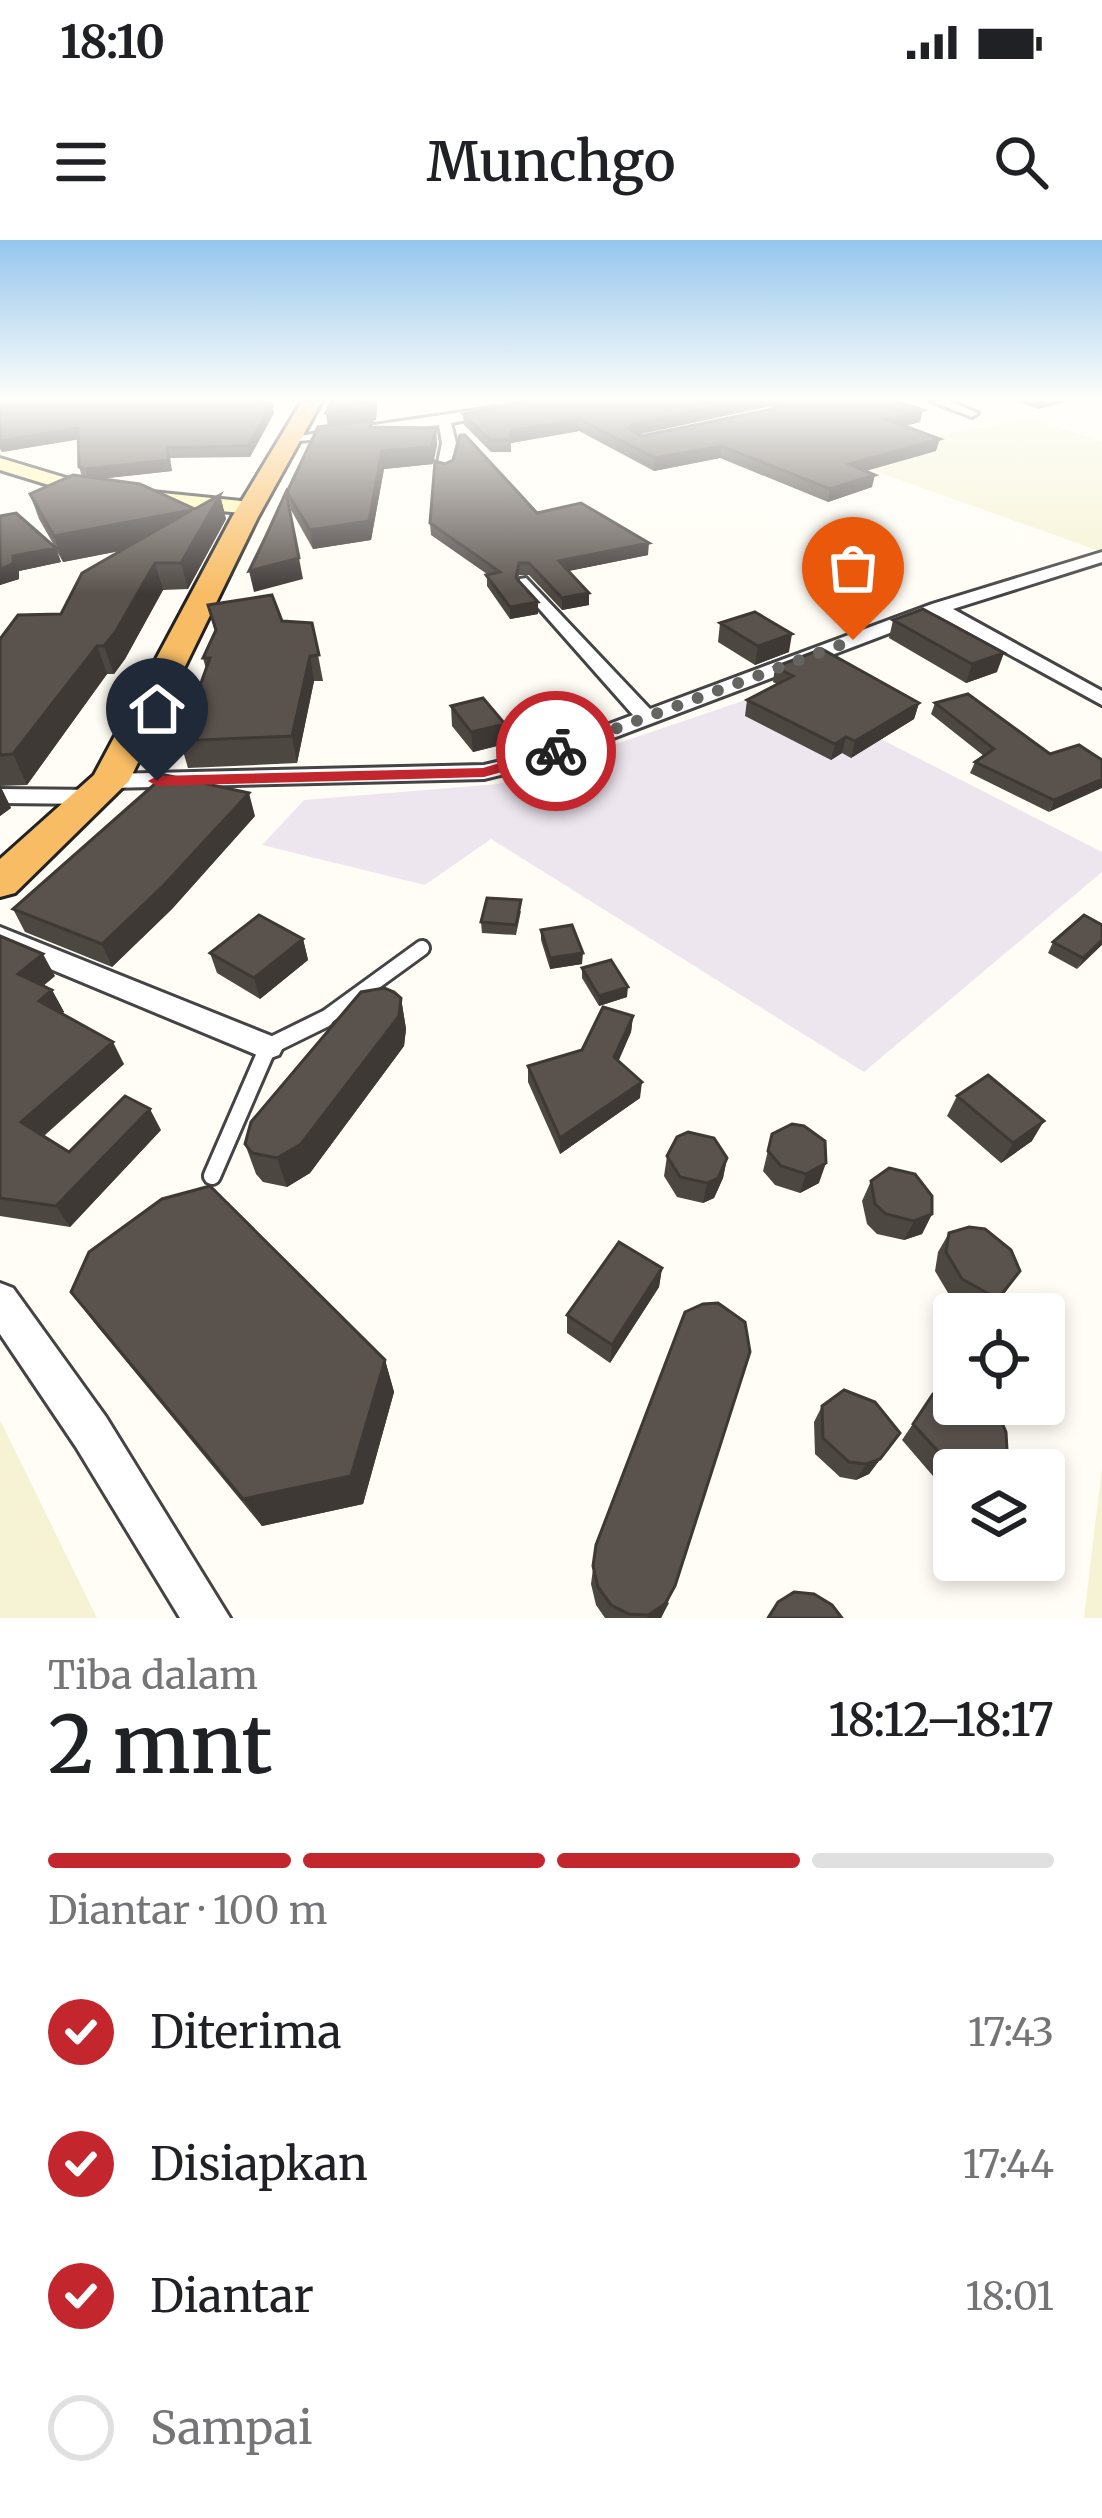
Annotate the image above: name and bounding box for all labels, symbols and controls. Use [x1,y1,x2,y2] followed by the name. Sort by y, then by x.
[60,14,165,70] text: 18:10
[426,128,676,196] text: Munchgo
[48,129,114,195] icon: menu
[988,129,1054,195] icon: search
[802,517,904,640] pin
[820,535,886,601] icon: bag
[106,658,208,781] pin
[124,676,190,742] icon: home
[496,691,616,811] courier
[523,718,589,784] icon: bike
[933,1293,1065,1581] map controls
[933,1293,1065,1425] button: locate
[933,1449,1065,1581] button: layers
[48,1651,258,1700] text: Tiba dalam
[829,1692,1054,1748] text: 18:12–18:17
[48,1696,272,1794] text: 2 mnt
[48,1886,327,1935] text: Diantar · 100 m
[48,1999,114,2065] icon: check
[150,2004,342,2060] text: Diterima
[968,2008,1054,2057] text: 17:43
[48,2131,114,2197] icon: check
[150,2136,368,2192] text: Disiapkan
[963,2140,1054,2189] text: 17:44
[48,2263,114,2329] icon: check
[150,2268,314,2324] text: Diantar
[965,2272,1054,2321] text: 18:01
[150,2400,313,2456] text: Sampai

